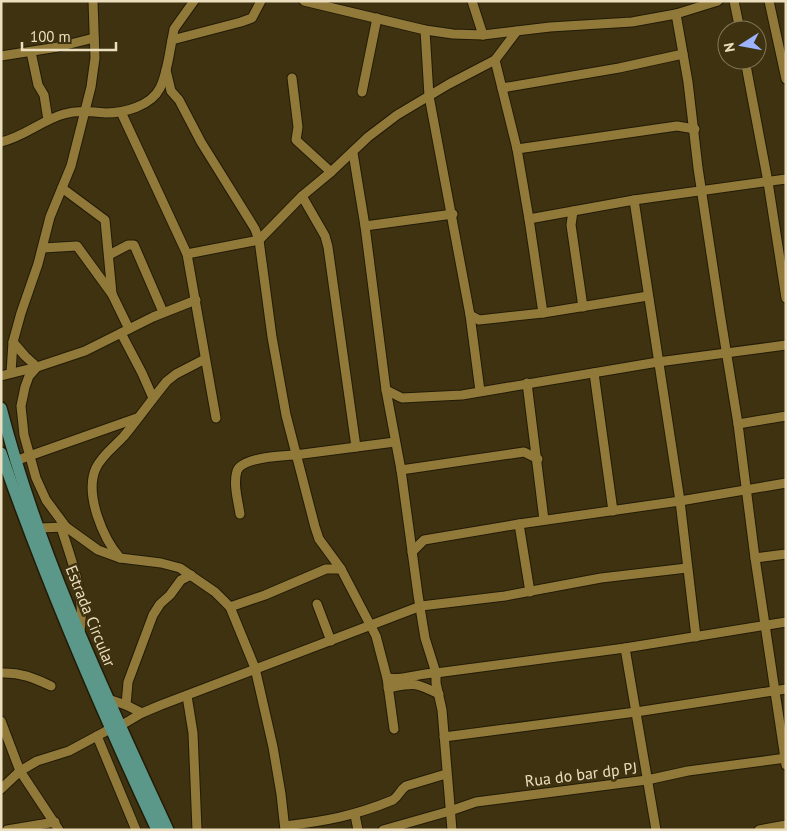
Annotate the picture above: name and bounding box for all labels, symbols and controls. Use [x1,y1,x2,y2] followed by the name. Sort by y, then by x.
[22,20,116,52] scale bar
[717,20,767,70] north arrow
[30,27,71,46] text: 100 m
[720,41,739,54] text: N
[62,562,121,670] street label: Estrada Circular
[524,757,638,791] street label: Rua do bar dp PJ

